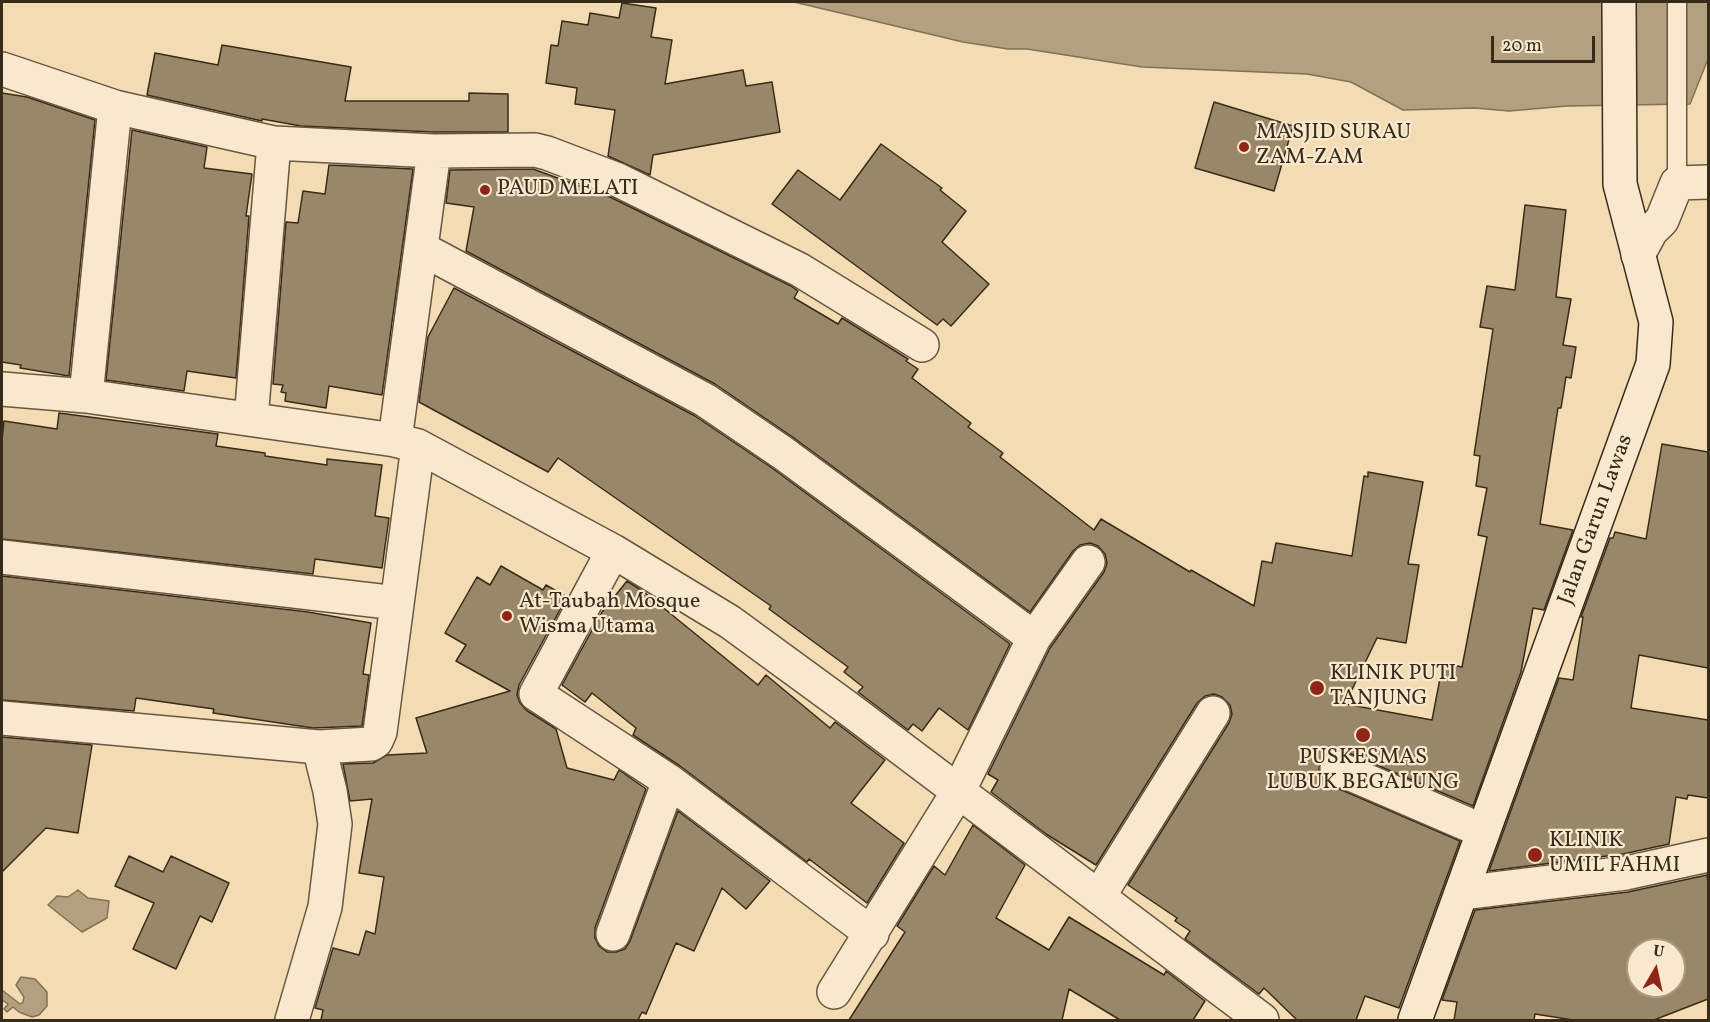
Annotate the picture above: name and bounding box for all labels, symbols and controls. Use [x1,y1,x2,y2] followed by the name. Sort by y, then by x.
[1494,24,1598,62] scale bar
[1502,34,1542,59] text: 20 m
[1256,121,1411,172] place label: MASJID SURAU ZAM-ZAM
[1237,140,1251,154] marker: MASJID SURAU ZAM-ZAM
[497,177,639,203] place label: PAUD MELATI
[478,183,492,197] marker: PAUD MELATI
[1554,431,1640,609] street label: Jalan Garun Lawas
[519,590,700,642] place label: At-Taubah Mosque Wisma Utama
[500,609,514,623] marker: At-Taubah Mosque Wisma Utama
[1330,662,1456,714] place label: KLINIK PUTI TANJUNG
[1308,679,1326,697] marker: KLINIK PUTI TANJUNG
[1354,726,1372,744] marker: PUSKESMAS LUBUK BEGALUNG
[1267,746,1459,798] place label: PUSKESMAS LUBUK BEGALUNG
[1549,829,1680,880] place label: KLINIK UMIL FAHMI
[1526,846,1544,864] marker: KLINIK UMIL FAHMI
[1626,938,1686,998] north arrow
[1651,940,1666,964] text: U

